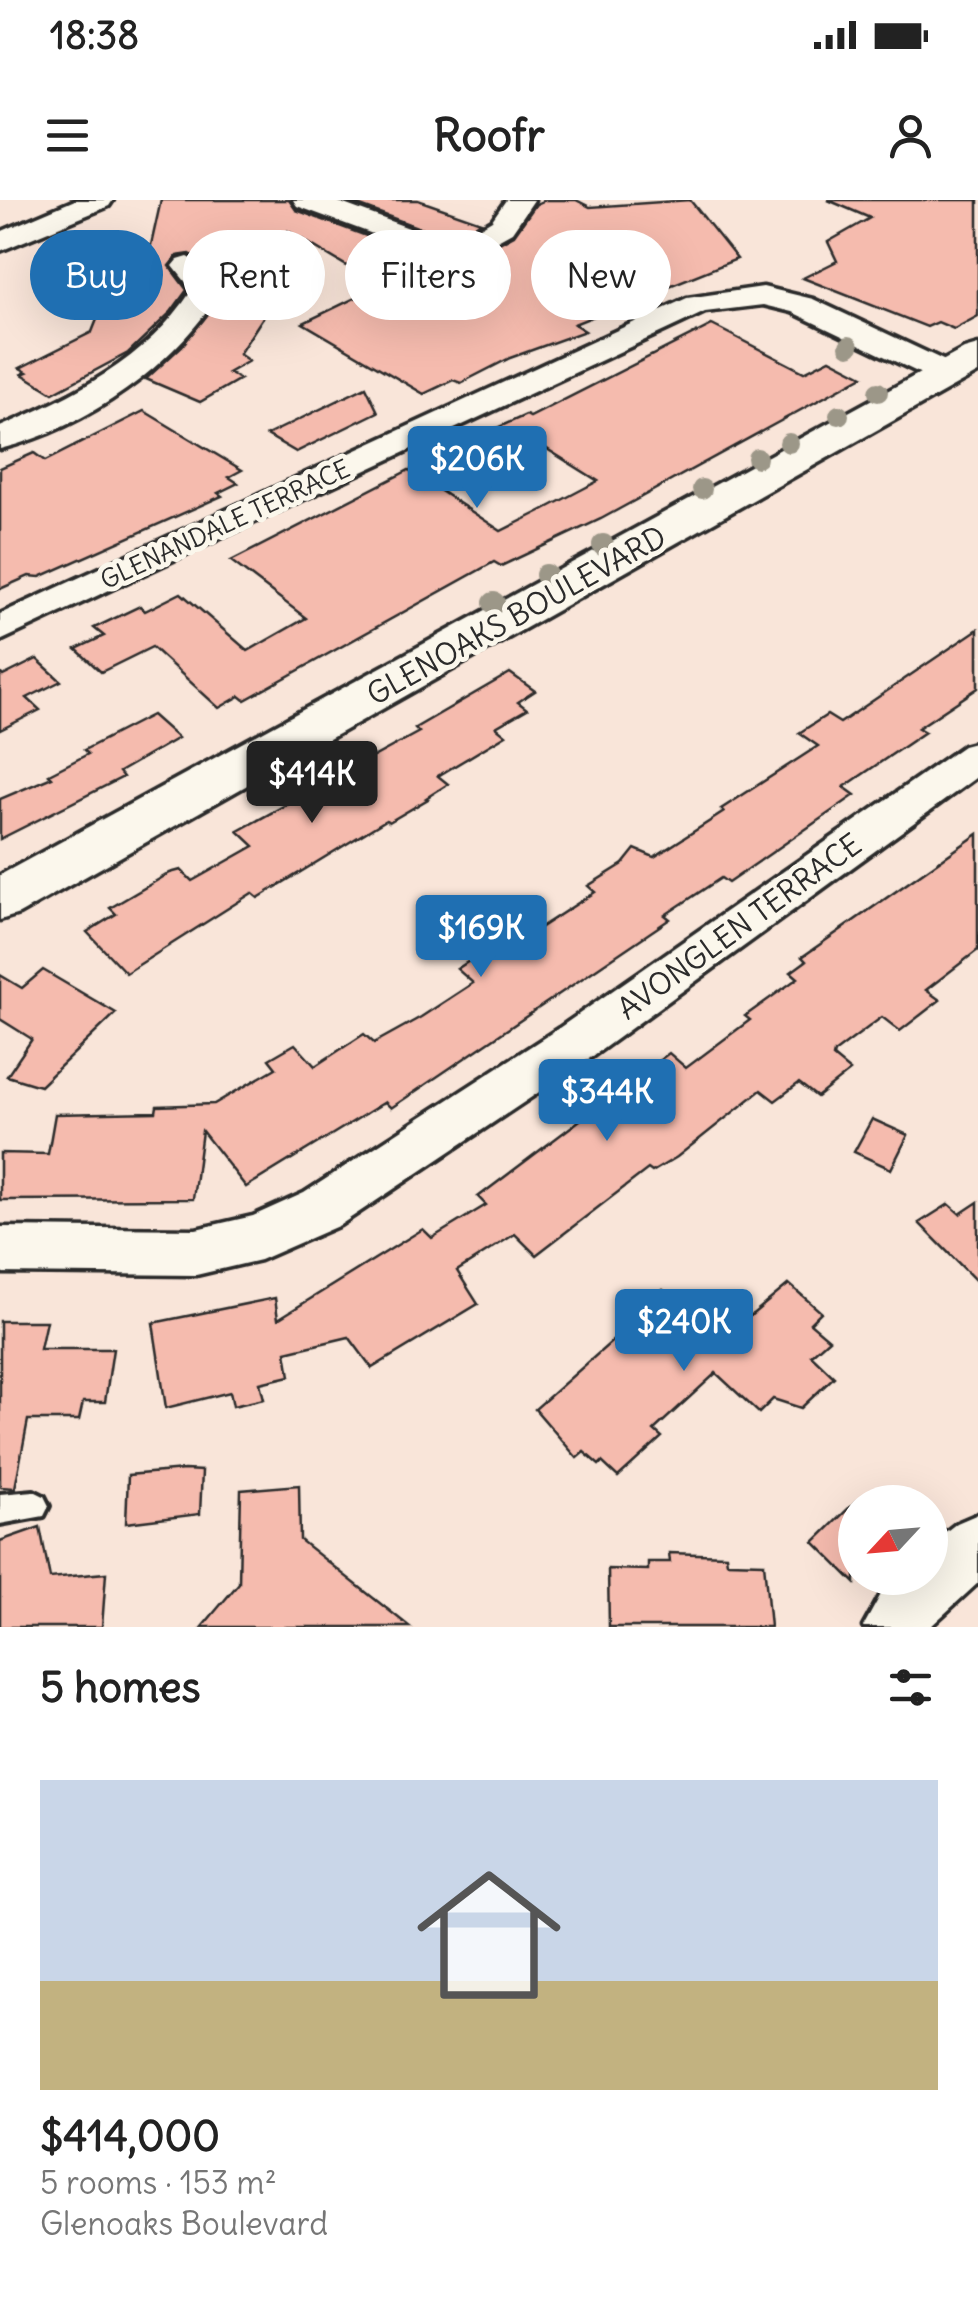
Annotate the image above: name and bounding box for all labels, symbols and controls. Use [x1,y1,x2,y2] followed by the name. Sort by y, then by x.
[50,12,139,59] text: 18:38
[433,107,545,163] text: Roofr
[40,108,95,163] icon: menu
[883,108,938,163] icon: person
[30,230,163,320] chip: Buy
[183,230,325,320] chip: Rent
[345,230,511,320] chip: Filters
[531,230,671,320] chip: New
[407,426,547,511] pin: $206K
[430,438,524,479] text: $206K
[95,452,355,596] street label: GLENANDALE TERRACE
[360,517,672,713] street label: GLENOAKS BOULEVARD
[242,741,382,826] pin: $414K
[269,753,355,794] text: $414K
[610,825,868,1027] street label: AVONGLEN TERRACE
[411,895,551,980] pin: $169K
[438,907,524,948] text: $169K
[537,1059,677,1144] pin: $344K
[561,1071,653,1112] text: $344K
[614,1289,754,1374] pin: $240K
[637,1301,731,1342] text: $240K
[838,1485,948,1595] north arrow
[838,1485,948,1595] map controls
[883,1660,938,1715] icon: filters
[40,1661,201,1713] text: 5 homes
[399,1845,579,2025] icon: home
[40,2110,220,2162] text: $414,000
[40,2162,277,2203] text: 5 rooms · 153 m²
[40,2203,328,2244] text: Glenoaks Boulevard

